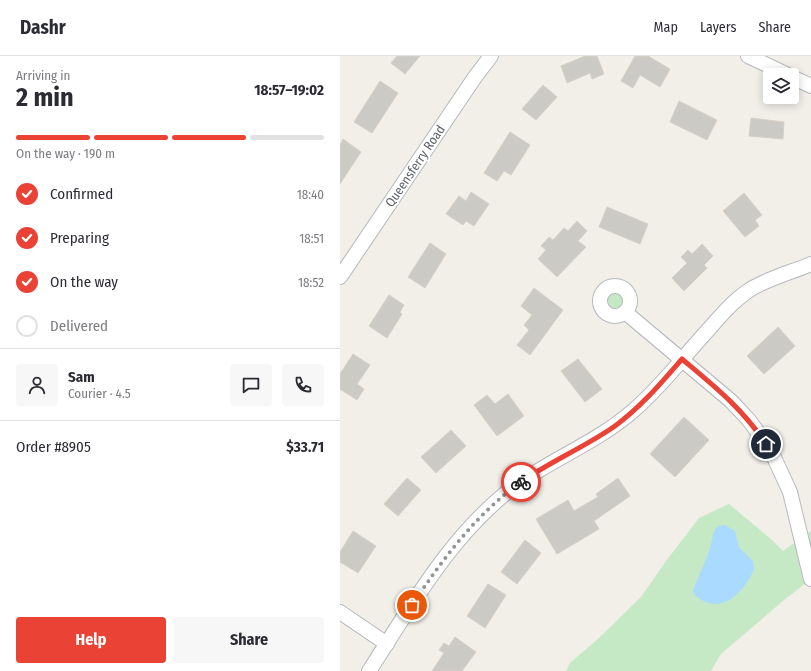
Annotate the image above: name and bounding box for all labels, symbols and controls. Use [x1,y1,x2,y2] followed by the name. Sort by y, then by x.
[20,16,66,39] text: Dashr
[654,19,678,36] text: Map
[700,19,736,36] text: Layers
[758,19,791,36] text: Share
[16,68,70,83] text: Arriving in
[763,68,799,104] map controls
[763,68,799,104] button: layers
[254,81,324,99] text: 18:57–19:02
[16,82,74,113] text: 2 min
[382,122,448,210] street label: Queensferry Road
[16,146,115,161] text: On the way · 190 m
[16,183,38,205] icon: check
[50,185,113,203] text: Confirmed
[297,187,324,202] text: 18:40
[16,227,38,249] icon: check
[50,229,109,247] text: Preparing
[299,231,324,246] text: 18:51
[16,271,38,293] icon: check
[50,273,118,291] text: On the way
[298,275,324,290] text: 18:52
[50,317,108,335] text: Delivered
[16,364,58,406] button: person
[230,364,272,406] button: chat
[282,364,324,406] button: phone
[68,368,95,386] text: Sam
[68,386,131,401] text: Courier · 4.5
[749,427,783,461] pin
[755,433,777,455] icon: home
[16,438,91,456] text: Order #8905
[286,438,324,456] text: $33.71
[501,462,541,502] courier
[510,471,532,493] icon: bike
[395,588,429,622] pin
[401,594,423,616] icon: bag
[16,617,166,663] button: Help
[174,617,324,663] button: Share

